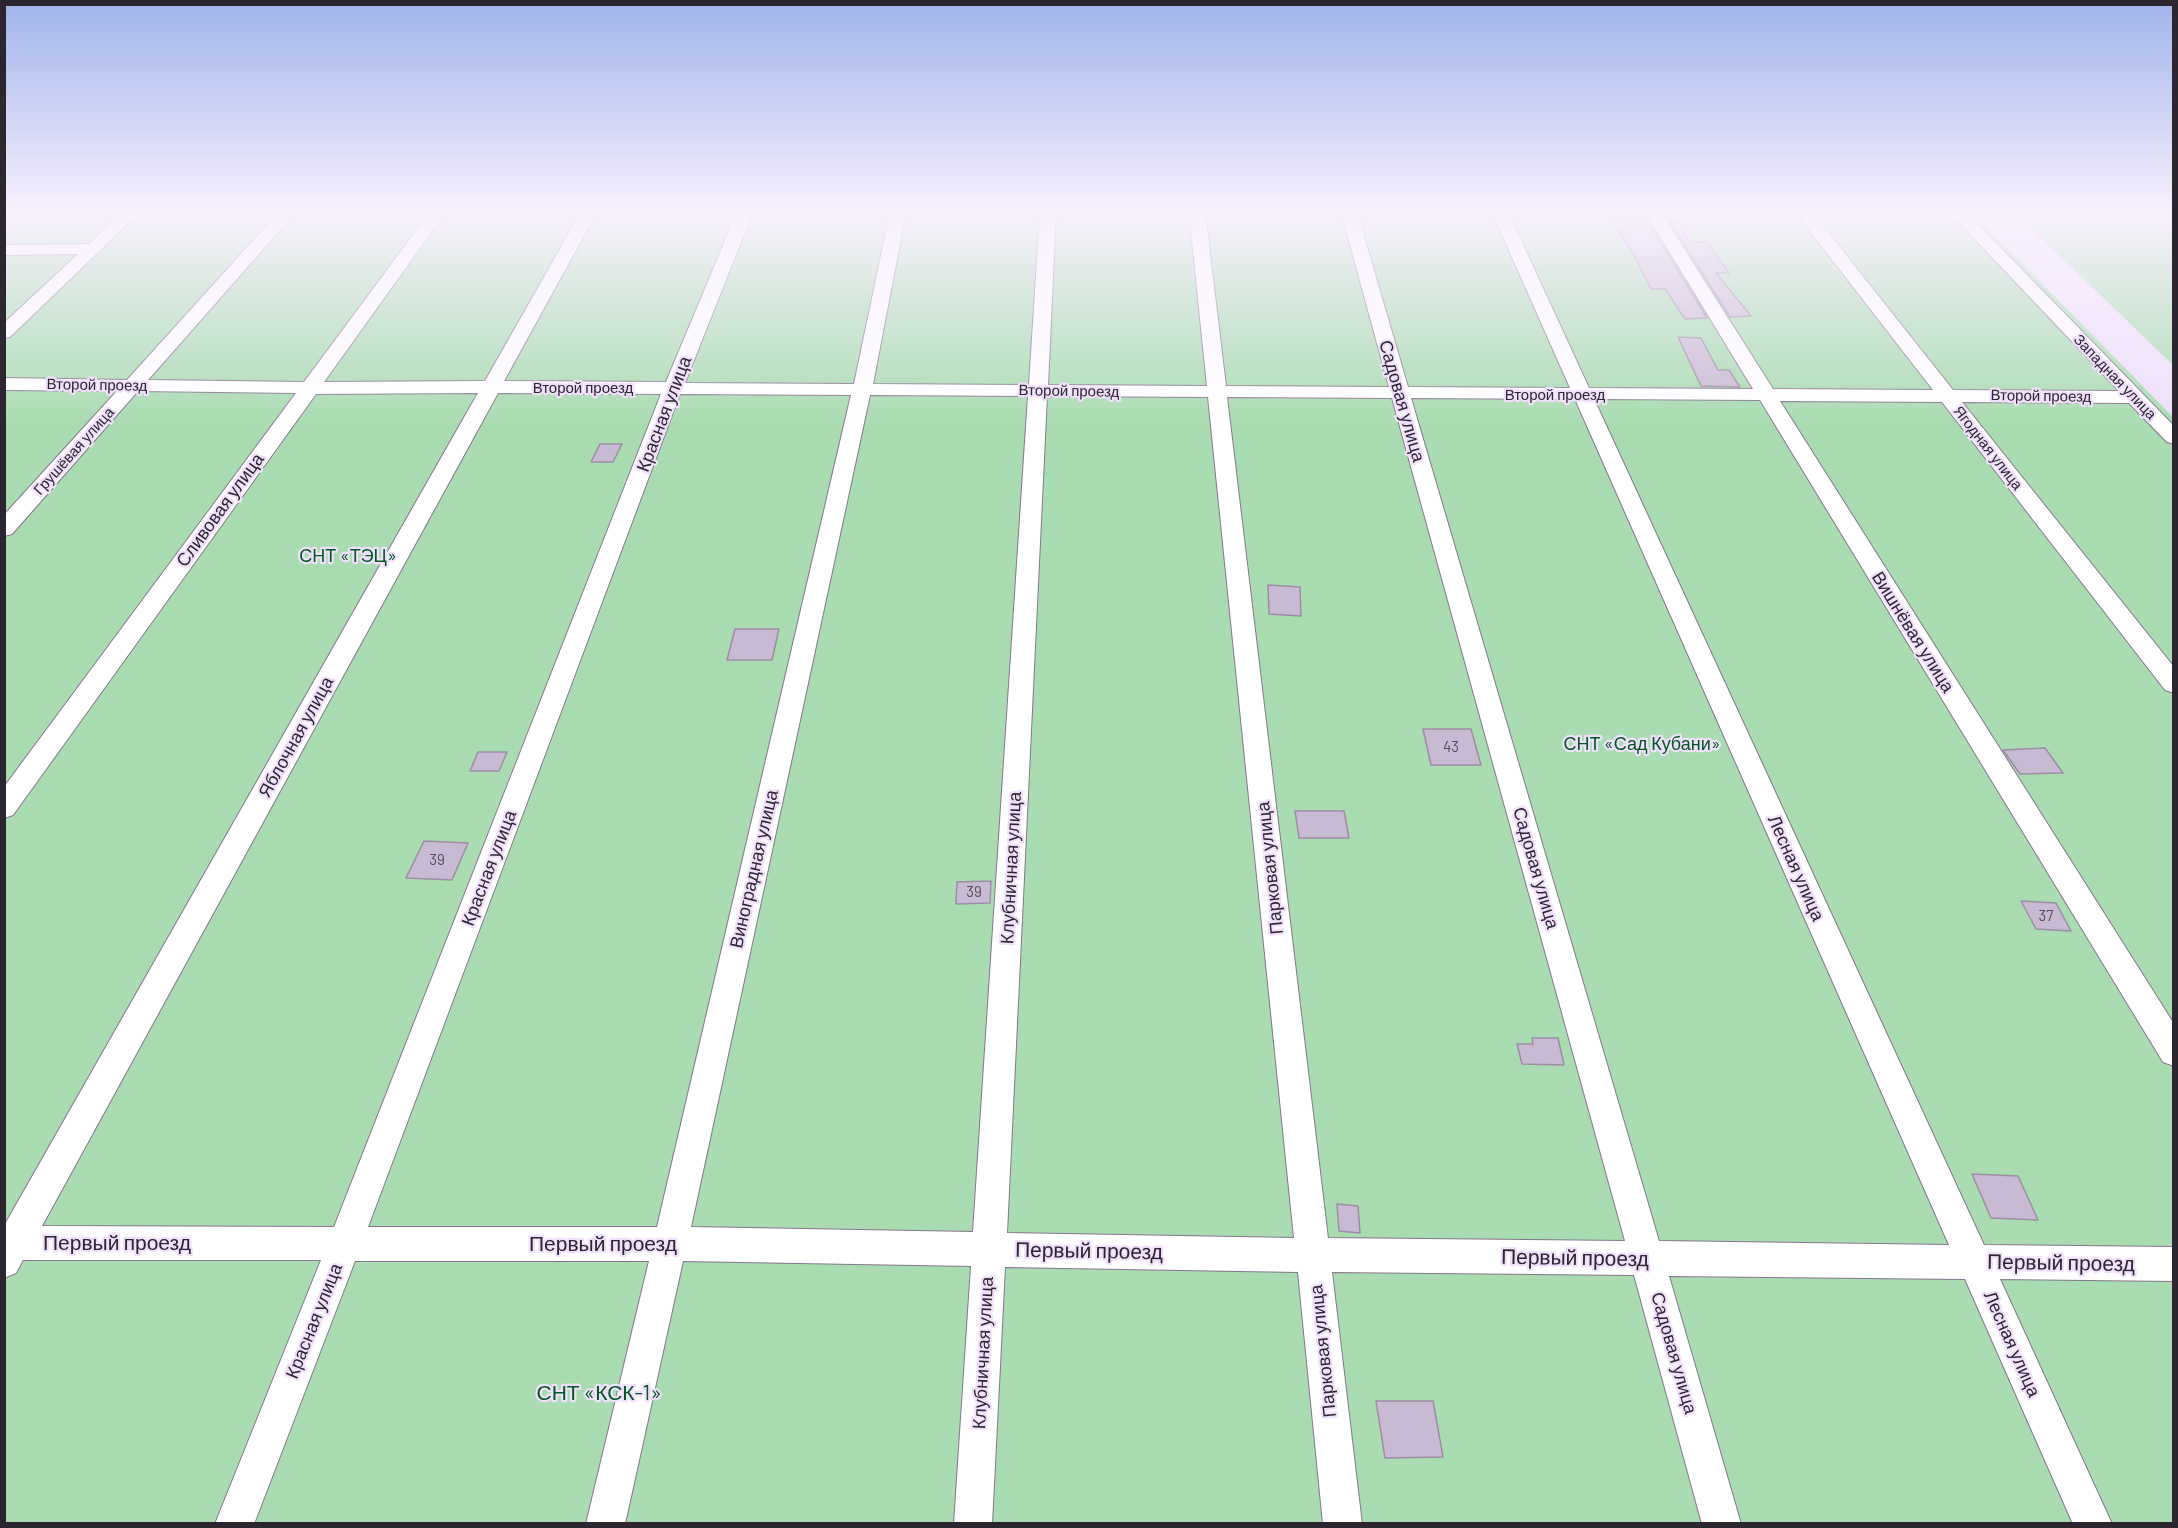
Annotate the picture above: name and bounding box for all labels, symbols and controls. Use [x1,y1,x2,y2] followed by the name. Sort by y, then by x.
[2070,331,2160,423] street label: Западная улица
[1374,337,1430,465] street label: Садовая улица
[632,353,696,475] street label: Красная улица
[46,375,148,395] street label: Второй проезд
[533,379,633,397] street label: Второй проезд
[1018,381,1120,401] street label: Второй проезд
[1505,386,1605,404] street label: Второй проезд
[1990,386,2092,406] street label: Второй проезд
[1950,402,2026,494] street label: Ягодная улица
[30,403,118,499] street label: Грушёвая улица
[172,449,268,571] street label: Сливовая улица
[299,545,397,567] park label: СНТ «ТЭЦ»
[1867,567,1959,697] street label: Вишнёвая улица
[254,673,338,801] street label: Яблочная улица
[1564,733,1720,755] park label: СНТ «Сад Кубани»
[1443,738,1459,756] house number: 43
[725,788,783,950] street label: Виноградная улица
[996,791,1026,945] street label: Клубничная улица
[1252,801,1288,935] street label: Парковая улица
[1508,804,1564,932] street label: Садовая улица
[457,807,521,929] street label: Красная улица
[1763,812,1829,924] street label: Лесная улица
[429,851,445,869] house number: 39
[966,883,982,901] house number: 39
[2039,907,2053,925] house number: 37
[43,1230,191,1256] street label: Первый проезд
[529,1231,677,1257] street label: Первый проезд
[1015,1237,1163,1265] street label: Первый проезд
[1501,1244,1649,1272] street label: Первый проезд
[1987,1249,2135,1277] street label: Первый проезд
[281,1260,347,1382] street label: Красная улица
[968,1276,998,1430] street label: Клубничная улица
[1305,1284,1341,1418] street label: Парковая улица
[1979,1288,2045,1400] street label: Лесная улица
[1646,1289,1702,1417] street label: Садовая улица
[536,1380,662,1406] park label: СНТ «КСК-1»

